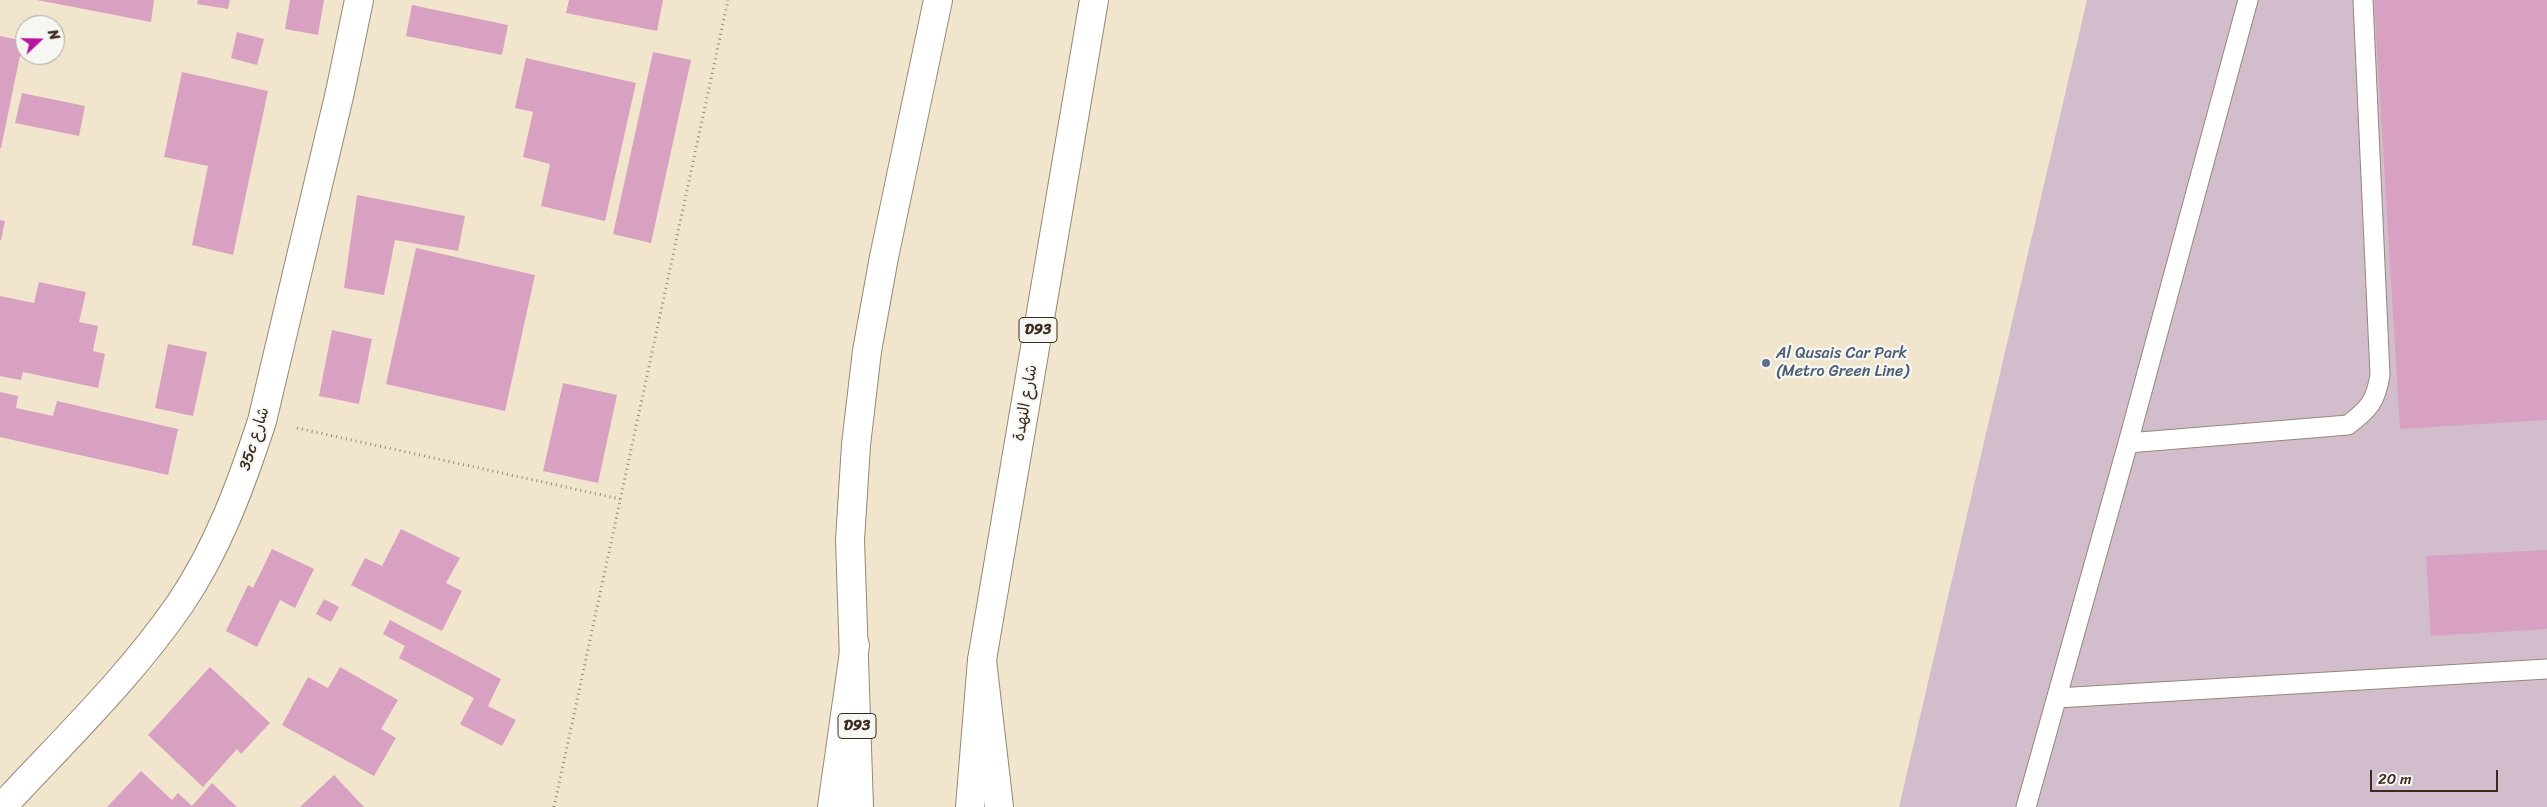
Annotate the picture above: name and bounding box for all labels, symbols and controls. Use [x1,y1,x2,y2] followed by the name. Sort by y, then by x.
[15,15,65,65] north arrow
[40,26,67,44] text: N
[1019,318,1057,342] road number: D93
[1776,344,1909,382] place label: Al Qusais Car Park (Metro Green Line)
[1760,357,1772,369] marker: Al Qusais Car Park (Metro Green Line)
[1010,363,1042,443] street label: شارع النهدة
[236,405,274,473] street label: 35c شارع
[838,714,876,738] road number: D93
[2372,760,2500,792] scale bar
[2378,766,2412,792] text: 20 m

